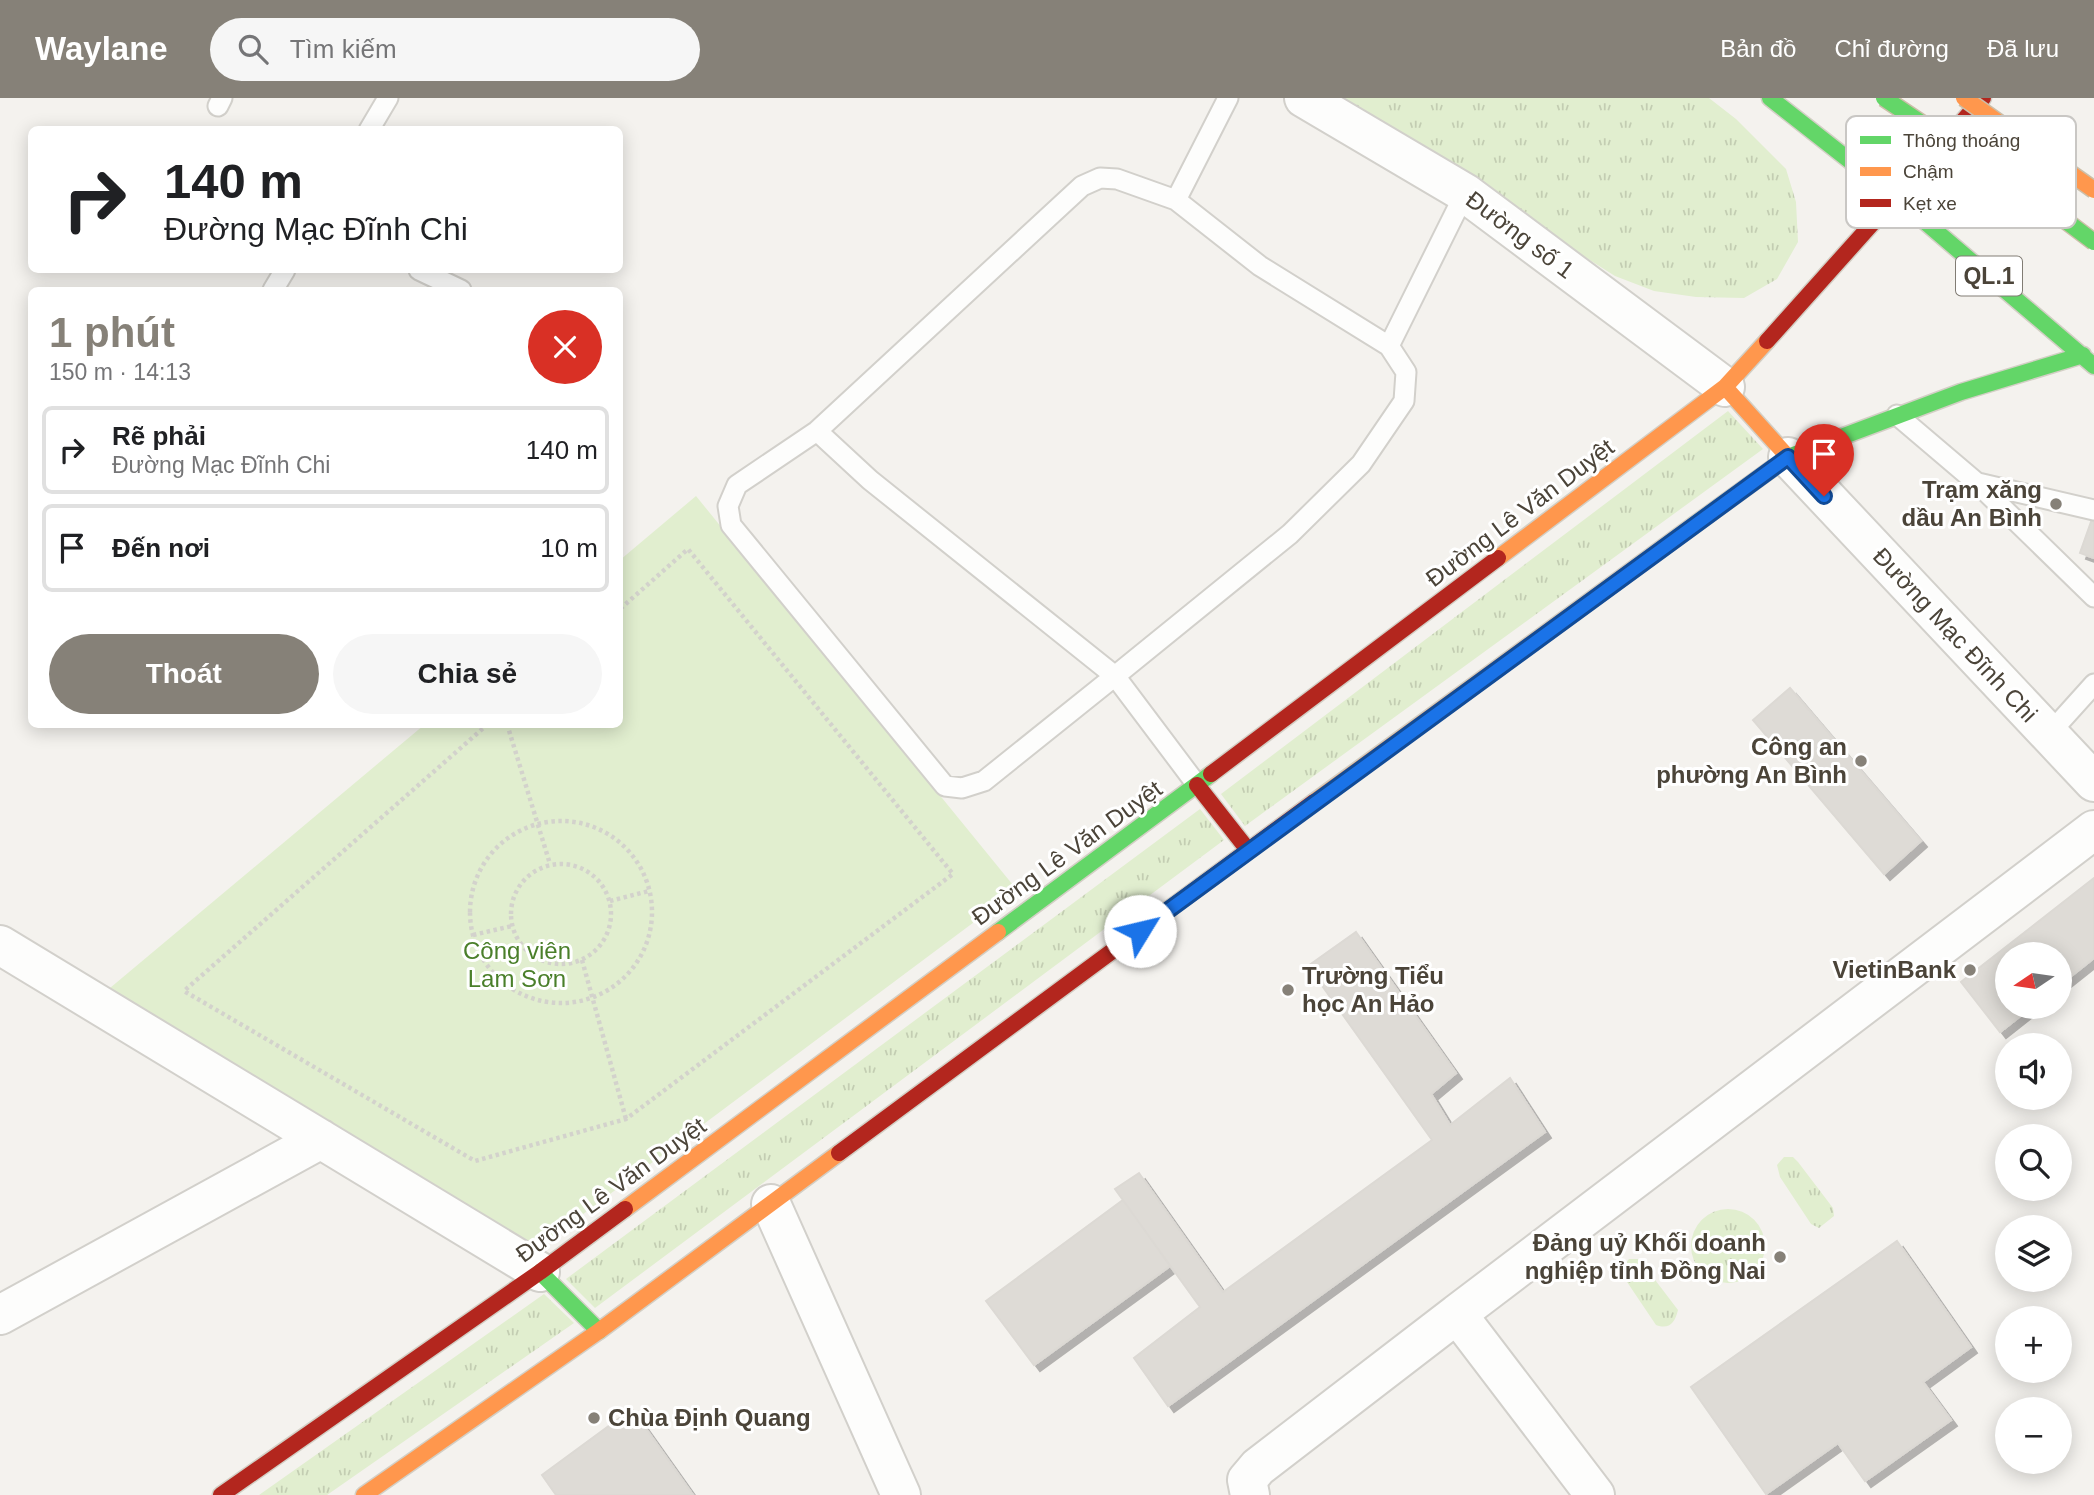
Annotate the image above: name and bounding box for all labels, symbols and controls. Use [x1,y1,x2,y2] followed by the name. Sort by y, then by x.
[210,18,700,81] search box
[35,30,168,67] text: Waylane
[234,30,272,68] icon: search
[290,34,397,64] text: Tìm kiếm
[1720,35,1796,62] text: Bản đồ
[1834,35,1949,62] text: Chỉ đường
[1987,35,2059,62] text: Đã lưu
[1846,116,2076,228] legend
[1903,130,2020,151] text: Thông thoáng
[49,154,140,245] icon: right
[164,154,303,208] text: 140 m
[1903,161,1954,182] text: Chậm
[1461,185,1579,284] street label: Đường số 1
[1903,193,1957,214] text: Kẹt xe
[164,211,468,247] text: Đường Mạc Đĩnh Chi
[1956,256,2022,295] road number: QL.1
[49,309,175,356] text: 1 phút
[528,310,602,384] button: close
[49,359,191,385] text: 150 m · 14:13
[112,421,206,451] text: Rẽ phải
[1794,424,1854,496] pin
[53,431,91,469] icon: right
[1421,433,1619,592] street label: Đường Lê Văn Duyệt
[526,435,598,465] text: 140 m
[1805,435,1843,473] icon: arrive
[112,452,330,478] text: Đường Mạc Đĩnh Chi
[1902,476,2042,531] place label: Trạm xăng dầu An Bình
[2048,496,2064,512] marker: Trạm xăng dầu An Bình
[53,529,91,567] icon: arrive
[112,533,210,563] text: Đến nơi
[540,533,598,563] text: 10 m
[1868,542,2043,727] street label: Đường Mạc Đĩnh Chi
[49,634,319,714] button: Thoát
[333,634,602,714] button: Chia sẻ
[1656,733,1847,788] place label: Công an phường An Bình
[1853,753,1869,769] marker: Công an phường An Bình
[967,774,1167,931] street label: Đường Lê Văn Duyệt
[1103,894,1177,968] position arrow
[463,937,571,992] park label: Công viên Lam Sơn
[1995,942,2072,1018] north arrow
[1995,942,2072,1474] map controls
[1832,956,1957,983] place label: VietinBank
[1302,962,1444,1017] place label: Trường Tiểu học An Hảo
[1962,962,1978,978] marker: VietinBank
[1280,982,1296,998] marker: Trường Tiểu học An Hảo
[1995,1033,2072,1110] button: sound
[511,1111,711,1268] street label: Đường Lê Văn Duyệt
[1995,1124,2072,1201] button: search
[1995,1215,2072,1292] button: layers
[1525,1229,1766,1284] place label: Đảng uỷ Khối doanh nghiệp tỉnh Đồng Nai
[1772,1249,1788,1265] marker: Đảng uỷ Khối doanh nghiệp tỉnh Đồng Nai
[1995,1306,2072,1383] button: +
[1995,1397,2072,1474] button: −
[608,1404,811,1431] place label: Chùa Định Quang
[586,1410,602,1426] marker: Chùa Định Quang

